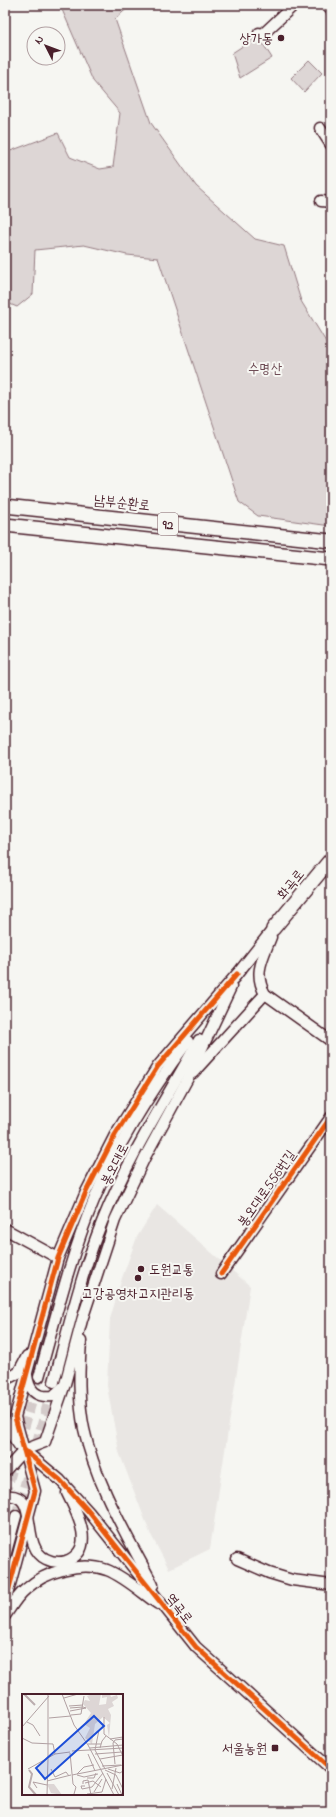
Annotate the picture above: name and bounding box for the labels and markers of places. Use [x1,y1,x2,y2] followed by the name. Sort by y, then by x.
[239,29,273,50] place label: 상가동
[276,33,286,43] marker: 상가동
[149,1260,194,1281] place label: 도원교통
[136,1264,146,1274] marker: 도원교통
[133,1273,143,1283] marker: 고강공영차고지관리동
[82,1284,194,1305] place label: 고강공영차고지관리동
[222,1739,267,1760] place label: 서울농원
[270,1743,280,1753] marker: 서울농원

